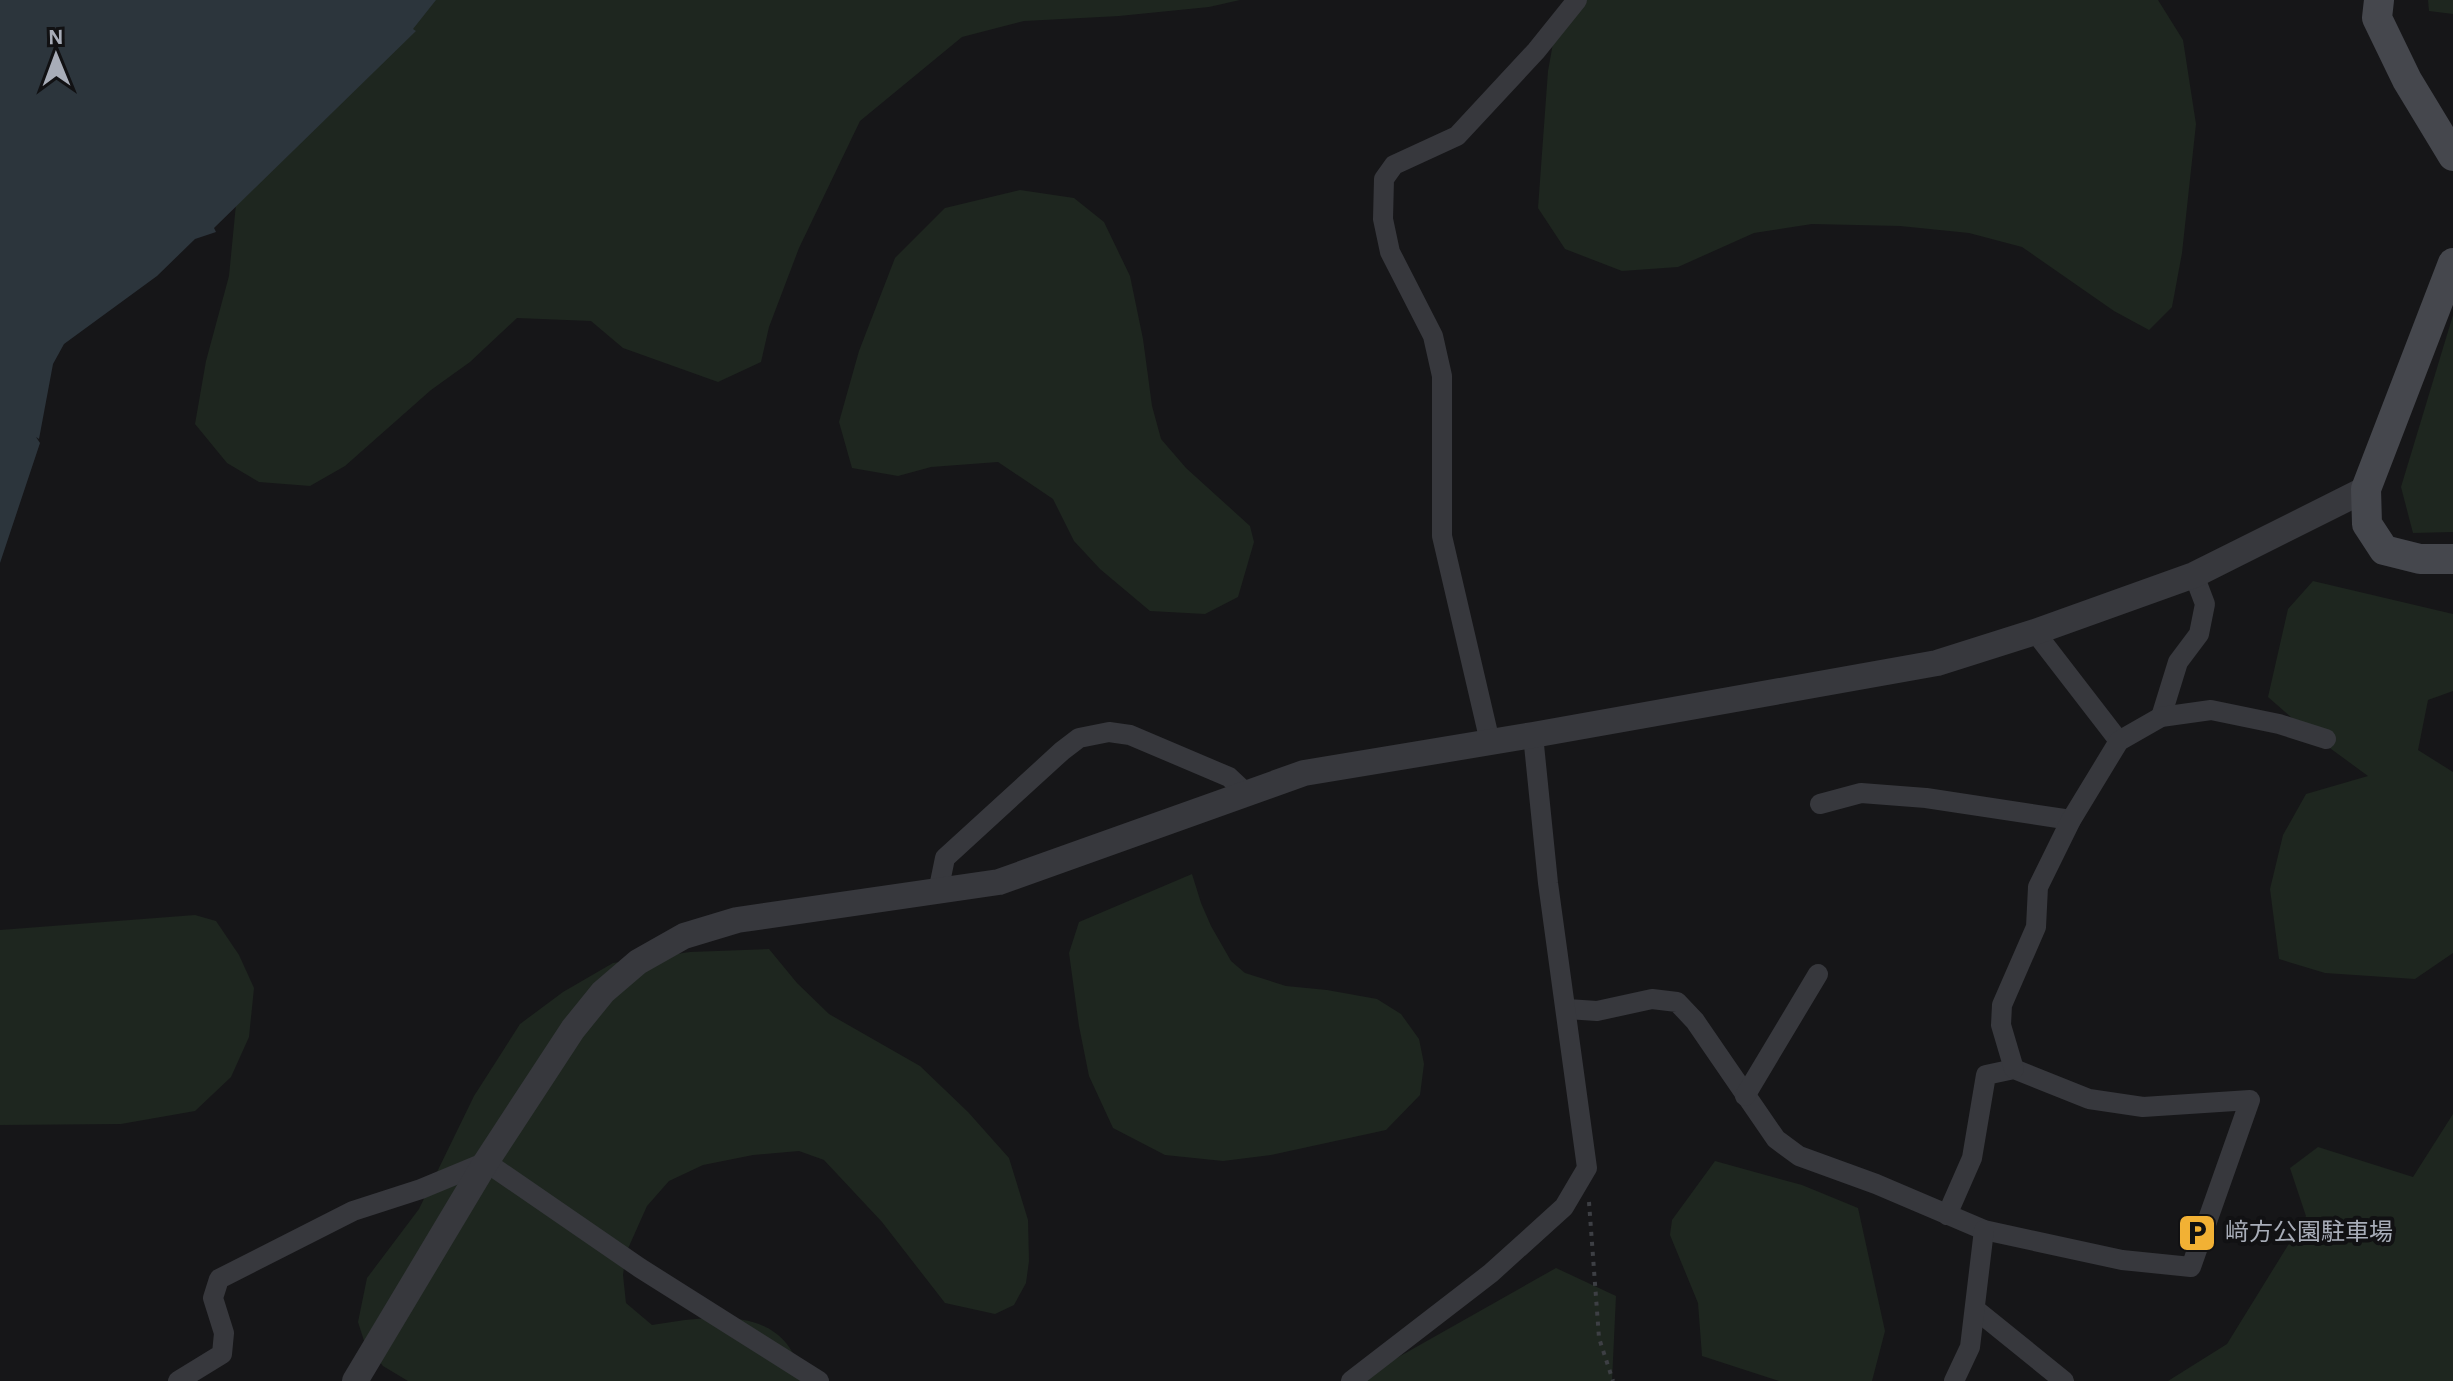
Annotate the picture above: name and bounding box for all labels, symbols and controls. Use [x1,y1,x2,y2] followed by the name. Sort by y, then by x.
[16,16,96,96] north arrow
[48,26,64,48] text: N
[2176,1212,2218,1254] parking icon: 﨑方公園駐車場
[2225,1219,2393,1245] place label: 﨑方公園駐車場

